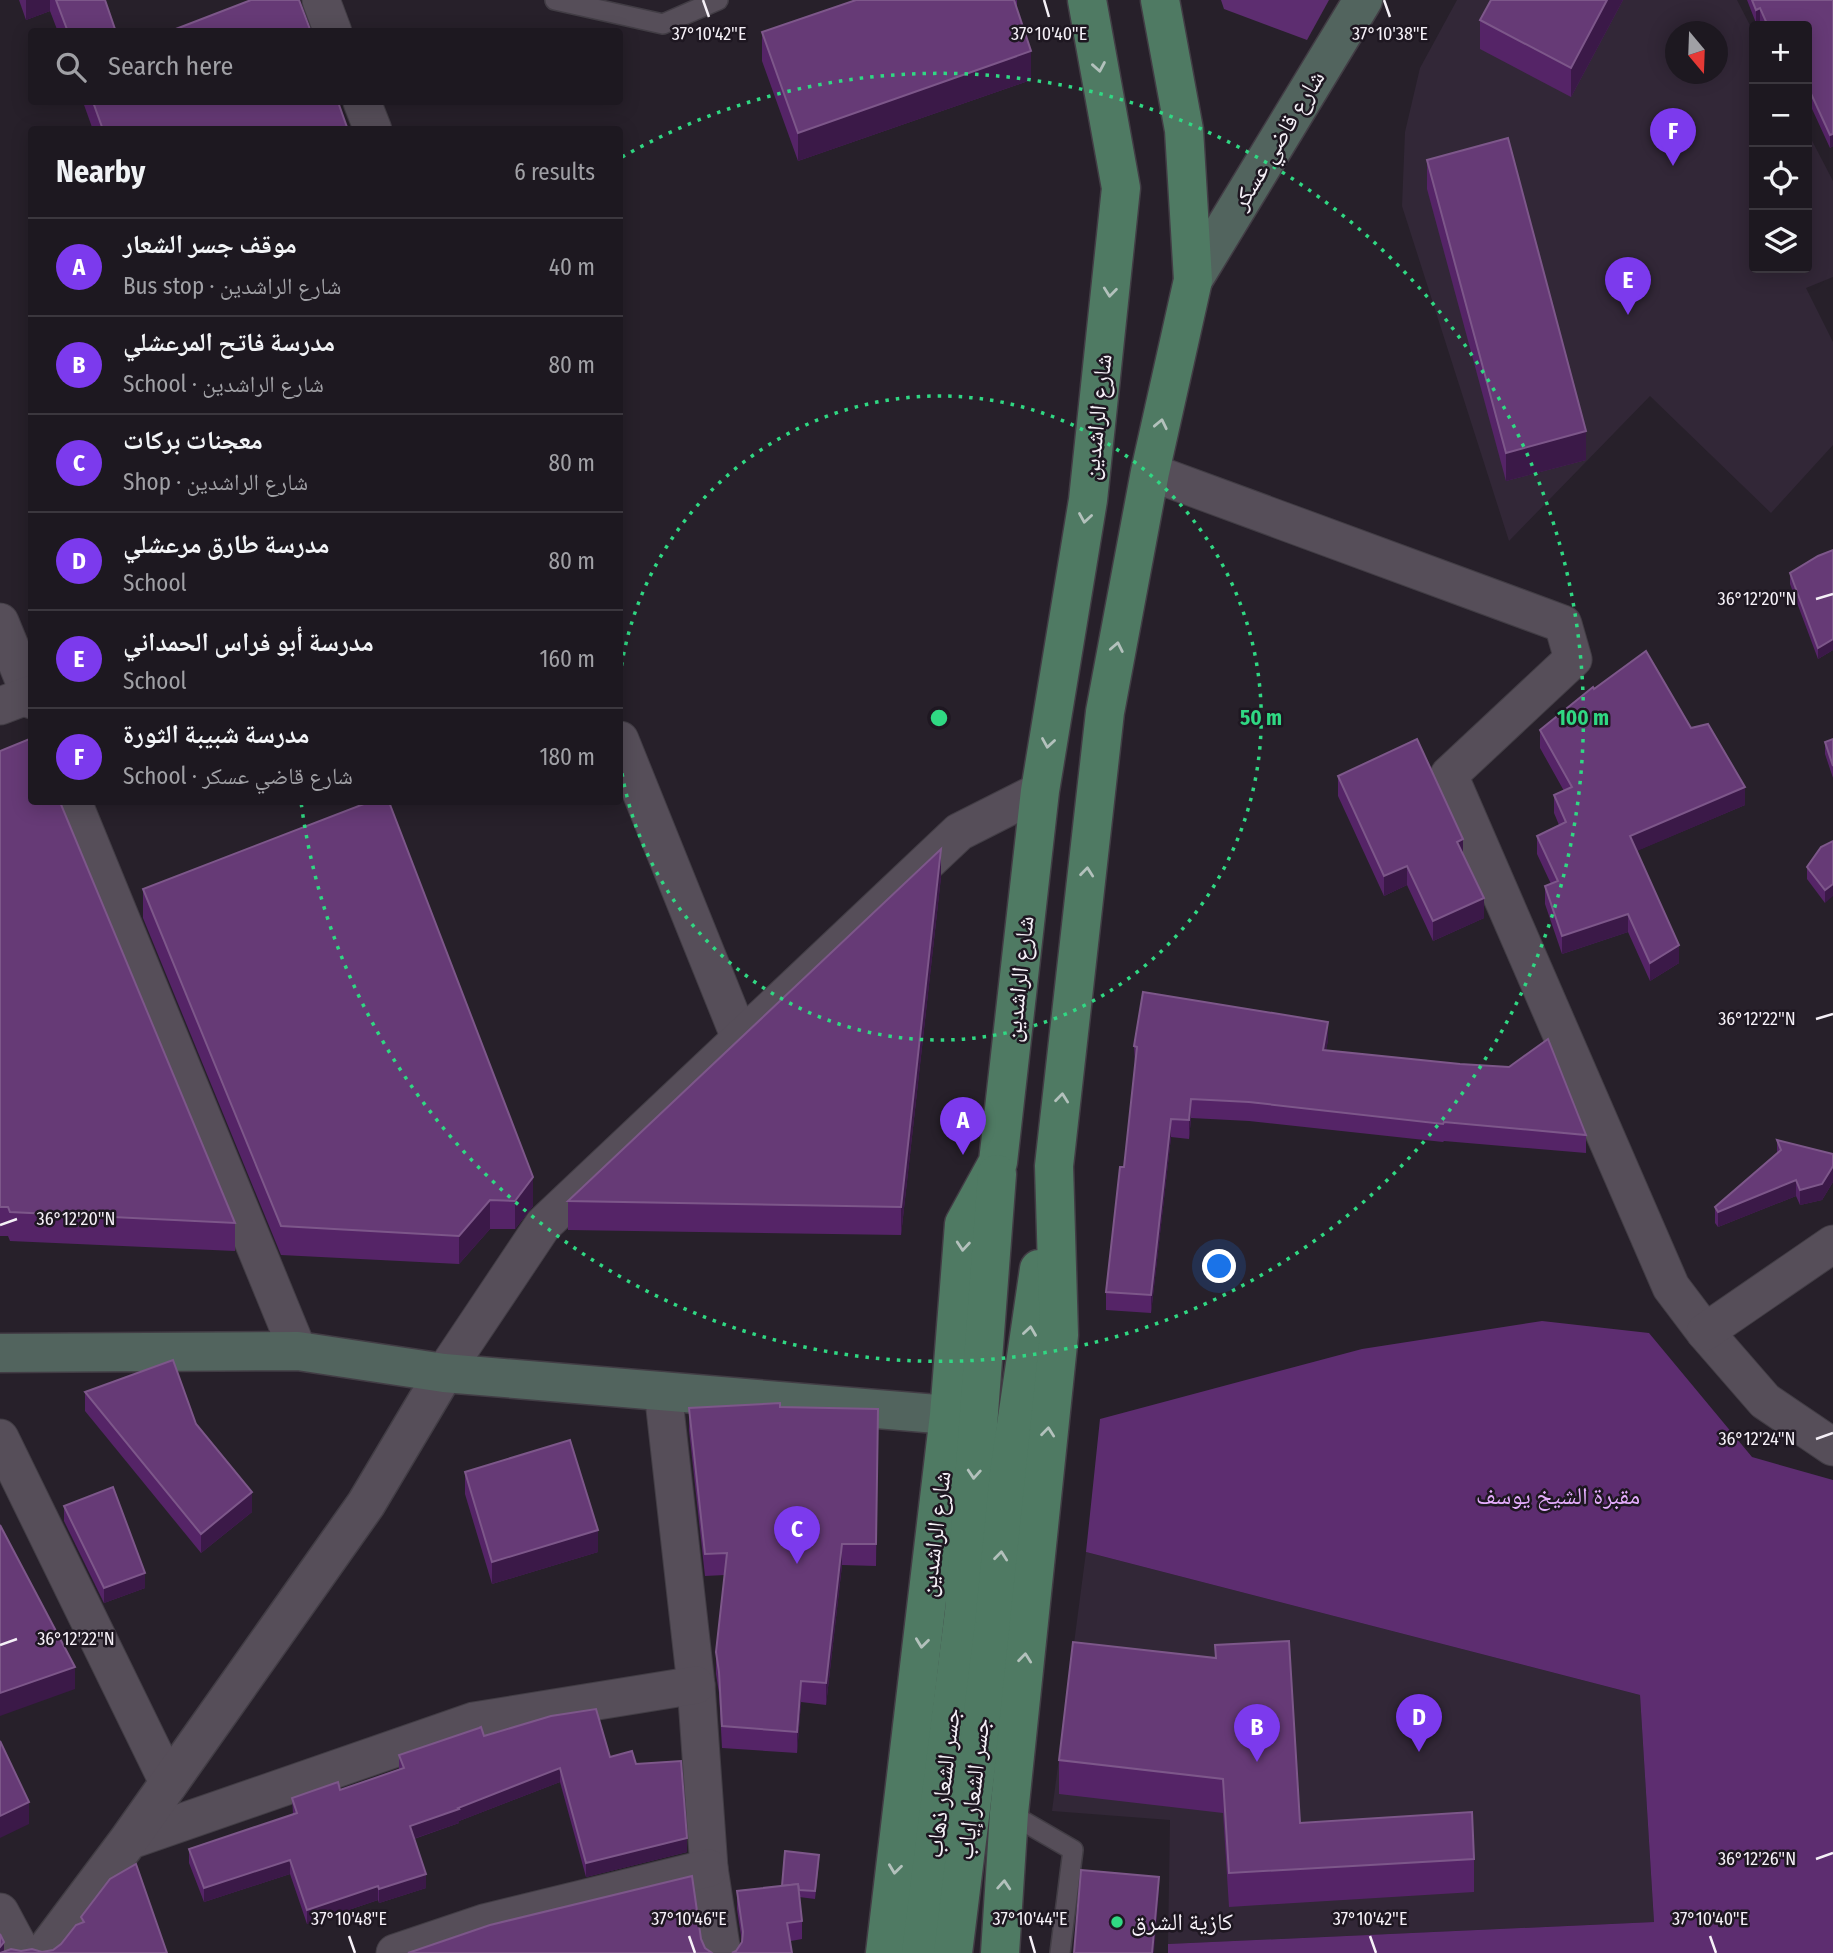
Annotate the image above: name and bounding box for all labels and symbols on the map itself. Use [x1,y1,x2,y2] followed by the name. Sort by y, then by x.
[1665,21,1728,84] north arrow
[672,23,746,45] text: 37°10'42"E
[1011,23,1087,45] text: 37°10'40"E
[1352,23,1428,45] text: 37°10'38"E
[1091,61,1106,73] one-way arrow
[1225,65,1335,218] street label: شارع قاضي عسكر
[1650,108,1696,166] pin: F
[1605,257,1651,315] pin: E
[1103,286,1118,298] one-way arrow
[1076,352,1119,482] street label: شارع الراشدين
[1153,418,1167,430] one-way arrow
[1078,512,1093,524] one-way arrow
[1718,588,1796,610] text: 36°12'20"N
[1109,641,1124,653] one-way arrow
[1240,705,1282,731] text: 50 m
[1557,705,1609,731] text: 100 m
[927,706,951,730] centre of rings
[1041,737,1056,749] one-way arrow
[1079,866,1094,877] one-way arrow
[998,914,1041,1044] street label: شارع الراشدين
[1718,1008,1796,1030] text: 36°12'22"N
[1054,1092,1069,1104] one-way arrow
[940,1097,986,1155] pin: A
[37,1208,115,1230] text: 36°12'20"N
[956,1241,971,1252] one-way arrow
[1202,1249,1236,1283] your location
[1022,1325,1037,1337] one-way arrow
[1041,1426,1056,1438] one-way arrow
[1718,1428,1796,1450] text: 36°12'24"N
[913,1469,958,1599] street label: شارع الراشدين
[967,1469,982,1480] one-way arrow
[1476,1482,1640,1511] park label: مقبرة الشيخ يوسف
[774,1506,820,1564] pin: C
[993,1551,1008,1562] one-way arrow
[37,1628,115,1650] text: 36°12'22"N
[915,1638,930,1649] one-way arrow
[1017,1653,1032,1664] one-way arrow
[1396,1694,1442,1752] pin: D
[1234,1704,1280,1762] pin: B
[920,1706,966,1860] street label: جسر الشعار ذهاب
[950,1716,997,1862] street label: جسر الشعار إياب
[1718,1848,1796,1870] text: 36°12'26"N
[887,1863,902,1875] one-way arrow
[996,1879,1011,1890] one-way arrow
[311,1908,387,1930] text: 37°10'48"E
[651,1908,727,1930] text: 37°10'46"E
[993,1908,1067,1930] text: 37°10'44"E
[1131,1908,1233,1936] place label: كازية الشرق
[1333,1908,1407,1930] text: 37°10'42"E
[1672,1908,1748,1930] text: 37°10'40"E
[1109,1914,1125,1930] marker: كازية الشرق

